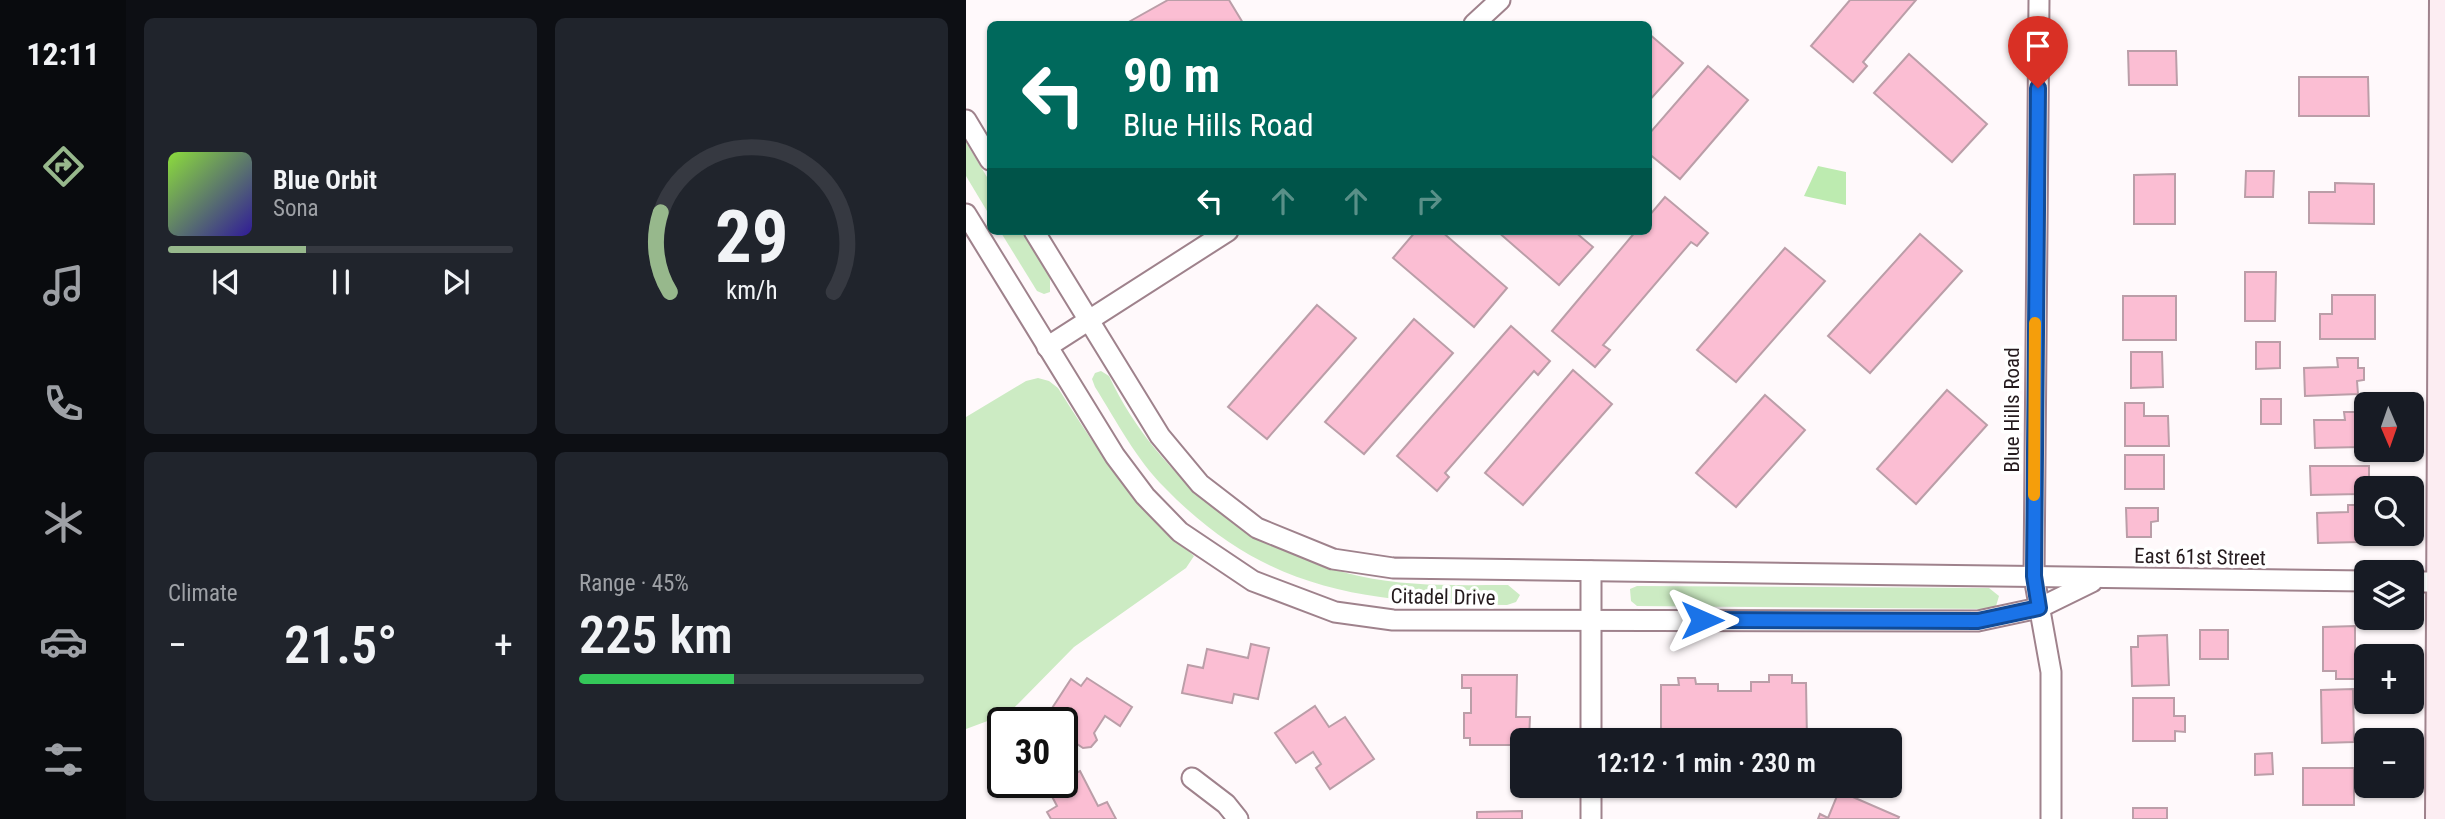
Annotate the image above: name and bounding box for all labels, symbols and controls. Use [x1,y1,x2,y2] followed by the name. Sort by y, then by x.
[2008,16,2068,88] pin
[2019,27,2057,65] icon: arrive
[26,35,100,73] text: 12:11
[1123,47,1220,104] text: 90 m
[1008,49,1099,140] icon: left
[1123,106,1314,144] text: Blue Hills Road
[39,142,88,191] icon: directions
[273,165,377,195] text: Blue Orbit
[1191,182,1229,220] icon: left
[1264,182,1302,220] icon: ahead
[1337,182,1375,220] icon: ahead
[1410,182,1448,220] icon: right
[273,195,319,222] text: Sona
[715,195,788,281] text: 29
[39,261,88,310] icon: music
[207,263,245,301] icon: previous
[322,263,360,301] icon: pause
[437,263,475,301] icon: next
[726,276,777,305] text: km/h
[2000,347,2024,473] street label: Blue Hills Road
[39,379,88,428] icon: phone
[2354,392,2424,462] north arrow
[2354,392,2424,798] map controls
[2354,476,2424,546] button: search
[39,498,88,547] icon: climate
[2134,544,2266,570] street label: East 61st Street
[2354,560,2424,630] button: layers
[579,570,689,597] text: Range · 45%
[168,580,238,607] text: Climate
[1665,583,1739,657] position arrow
[1390,584,1496,610] street label: Citadel Drive
[579,605,733,666] text: 225 km
[284,615,397,676] text: 21.5°
[39,617,88,666] icon: car
[168,623,187,667] text: −
[494,623,513,667] text: +
[2354,644,2424,714] button: +
[987,707,1078,798] speed limit sign: 30
[2354,728,2424,798] button: −
[39,735,88,784] icon: filters
[1596,748,1816,778] text: 12:12 · 1 min · 230 m

